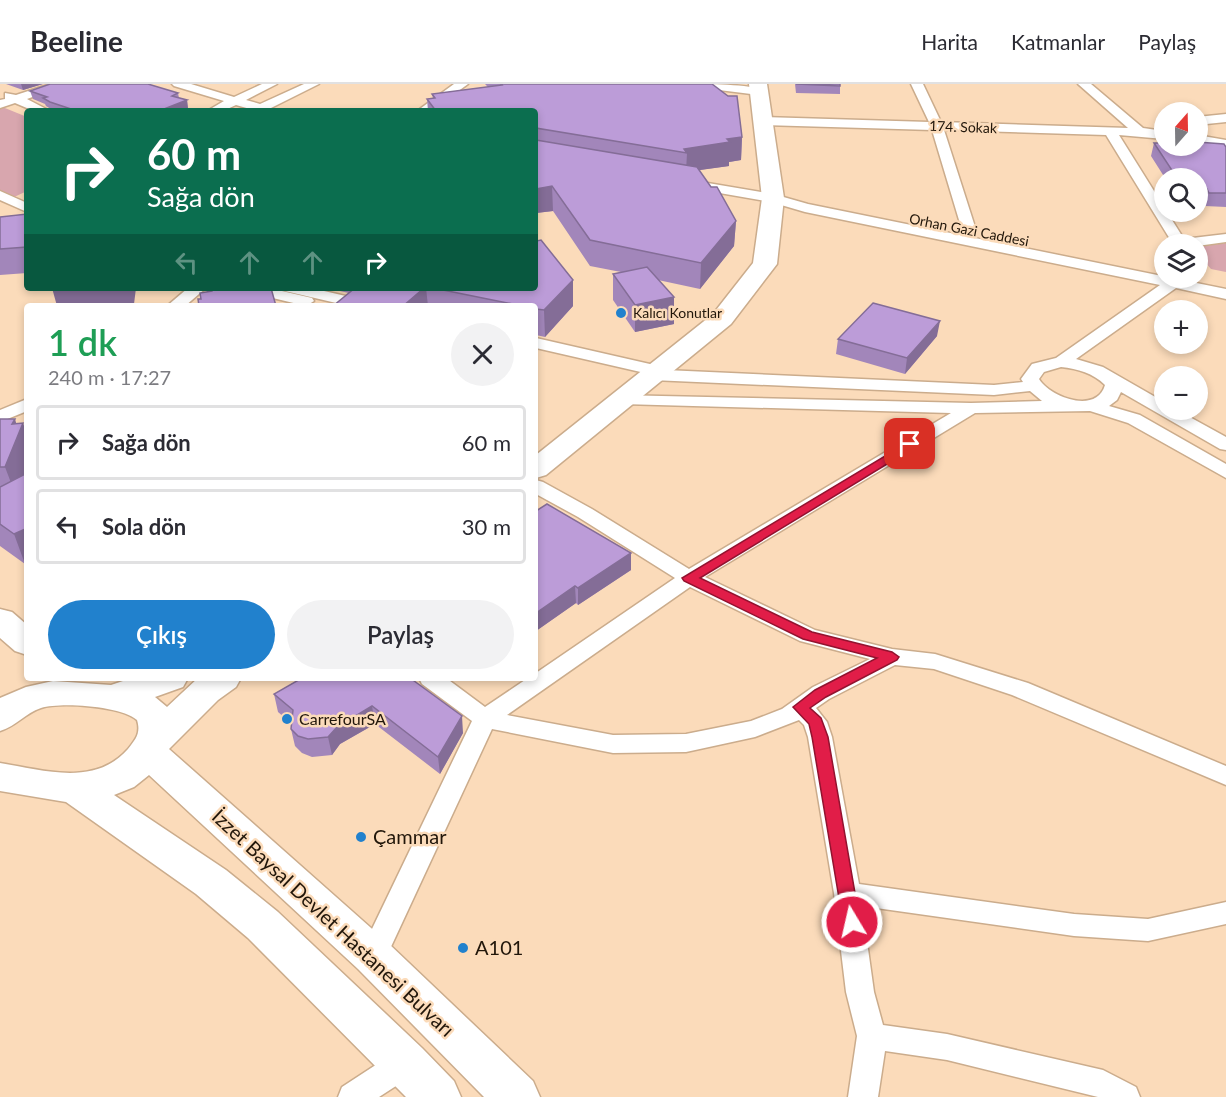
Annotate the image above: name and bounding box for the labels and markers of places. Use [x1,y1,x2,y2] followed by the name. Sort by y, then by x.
[633,304,722,321] place label: Kalıcı Konutlar
[614,306,628,320] marker: Kalıcı Konutlar
[884,418,935,469] pin
[299,709,386,728] place label: CarrefourSA
[280,712,294,726] marker: CarrefourSA
[373,824,447,848] place label: Çammar
[354,830,368,844] marker: Çammar
[475,935,523,959] place label: A101
[456,941,470,955] marker: A101

